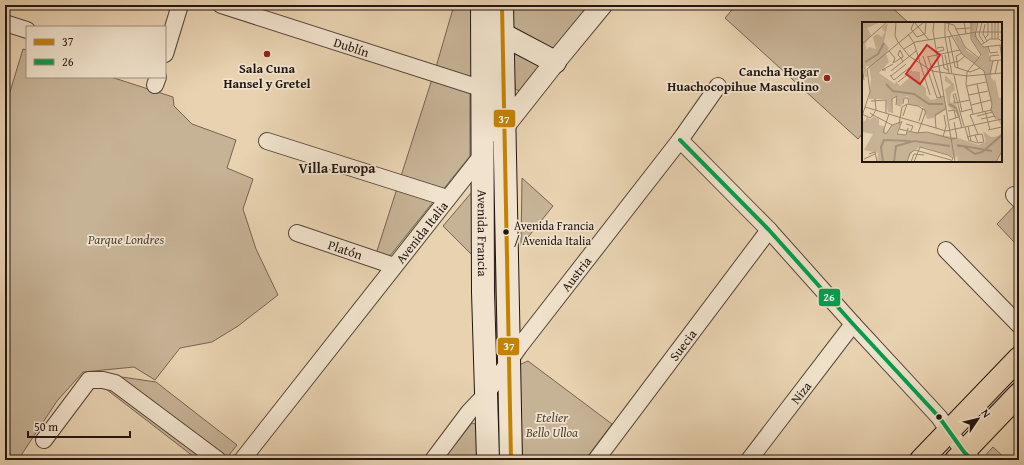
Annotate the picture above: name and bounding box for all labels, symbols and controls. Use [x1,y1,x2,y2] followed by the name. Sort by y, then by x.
[862,22,1002,162] inset map
[26,26,166,78] legend
[331,32,372,62] street label: Dublín
[62,33,74,50] text: 37
[262,49,272,59] marker: Sala Cuna Hansel y Gretel
[62,53,74,70] text: 26
[223,59,311,93] place label: Sala Cuna Hansel y Gretel
[667,62,819,96] place label: Cancha Hogar Huachocopihue Masculino
[822,73,832,83] marker: Cancha Hogar Huachocopihue Masculino
[493,109,516,128] line badge: 37
[498,111,510,127] text: 37
[299,158,376,178] district label: Villa Europa
[473,189,492,277] street label: Avenida Francia
[391,196,453,267] street label: Avenida Italia
[514,217,595,249] place label: Avenida Francia / Avenida Italia
[501,227,511,237] marker: Avenida Francia / Avenida Italia
[87,230,164,249] park label: Parque Londres
[325,235,366,264] street label: Platón
[556,252,596,295] street label: Austria
[818,288,841,307] line badge: 26
[823,289,835,305] text: 26
[664,325,701,365] street label: Suecia
[497,337,520,356] line badge: 37
[503,338,515,354] text: 37
[786,377,816,408] street label: Niza
[958,399,998,439] north arrow
[978,406,995,421] text: N
[525,408,578,442] park label: Etelier Bello Ulloa
[934,412,944,422] unlabelled marker
[28,413,130,439] scale bar
[34,418,58,435] text: 50 m

